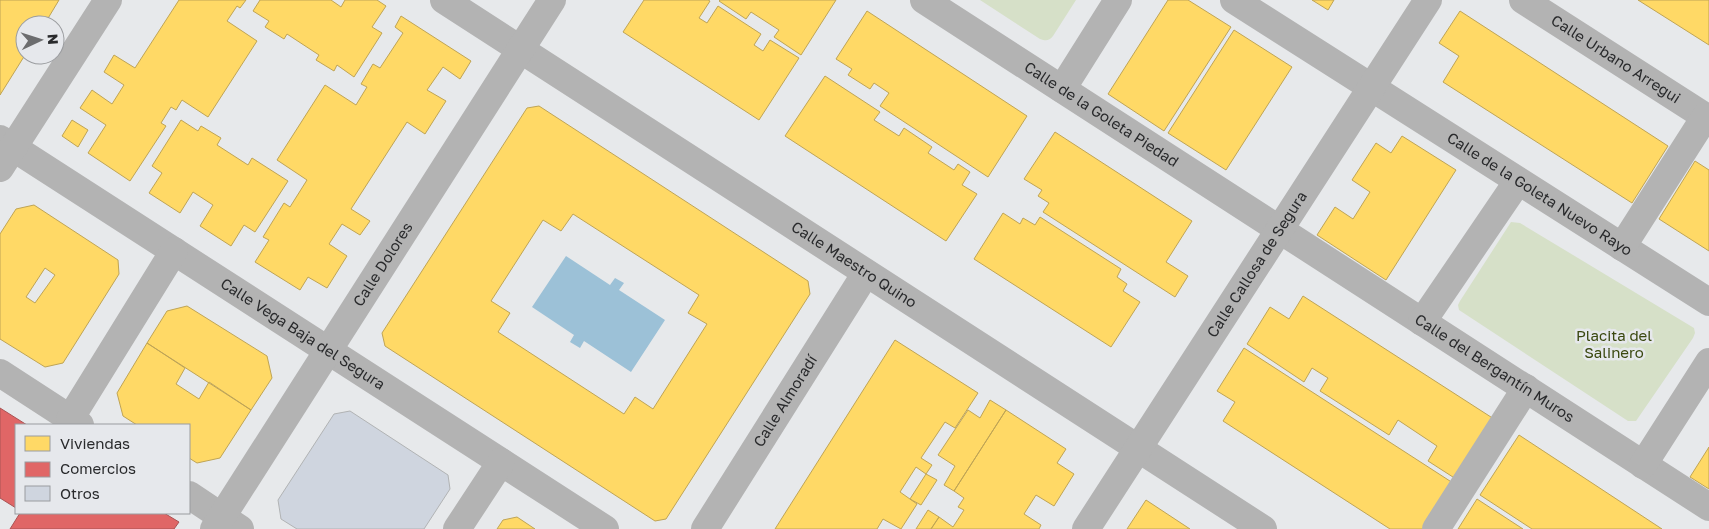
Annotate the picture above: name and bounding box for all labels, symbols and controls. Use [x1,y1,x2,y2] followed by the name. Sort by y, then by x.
[1548,10,1684,106] street label: Calle Urbano Arregui
[15,15,65,65] north arrow
[45,33,62,45] text: N
[1021,57,1182,170] street label: Calle de la Goleta Piedad
[1444,128,1636,259] street label: Calle de la Goleta Nuevo Rayo
[1202,187,1310,340] street label: Calle Callosa de Segura
[788,217,921,311] street label: Calle Maestro Quino
[349,218,416,309] street label: Calle Dolores
[218,274,389,393] street label: Calle Vega Baja del Segura
[1412,309,1578,426] street label: Calle del Bergantín Muros
[1576,326,1652,361] park label: Placita del Salinero
[749,351,821,450] street label: Calle Almoradí
[15,424,190,514] legend
[60,434,130,452] text: Viviendas
[60,459,136,477] text: Comercios
[60,484,100,502] text: Otros

